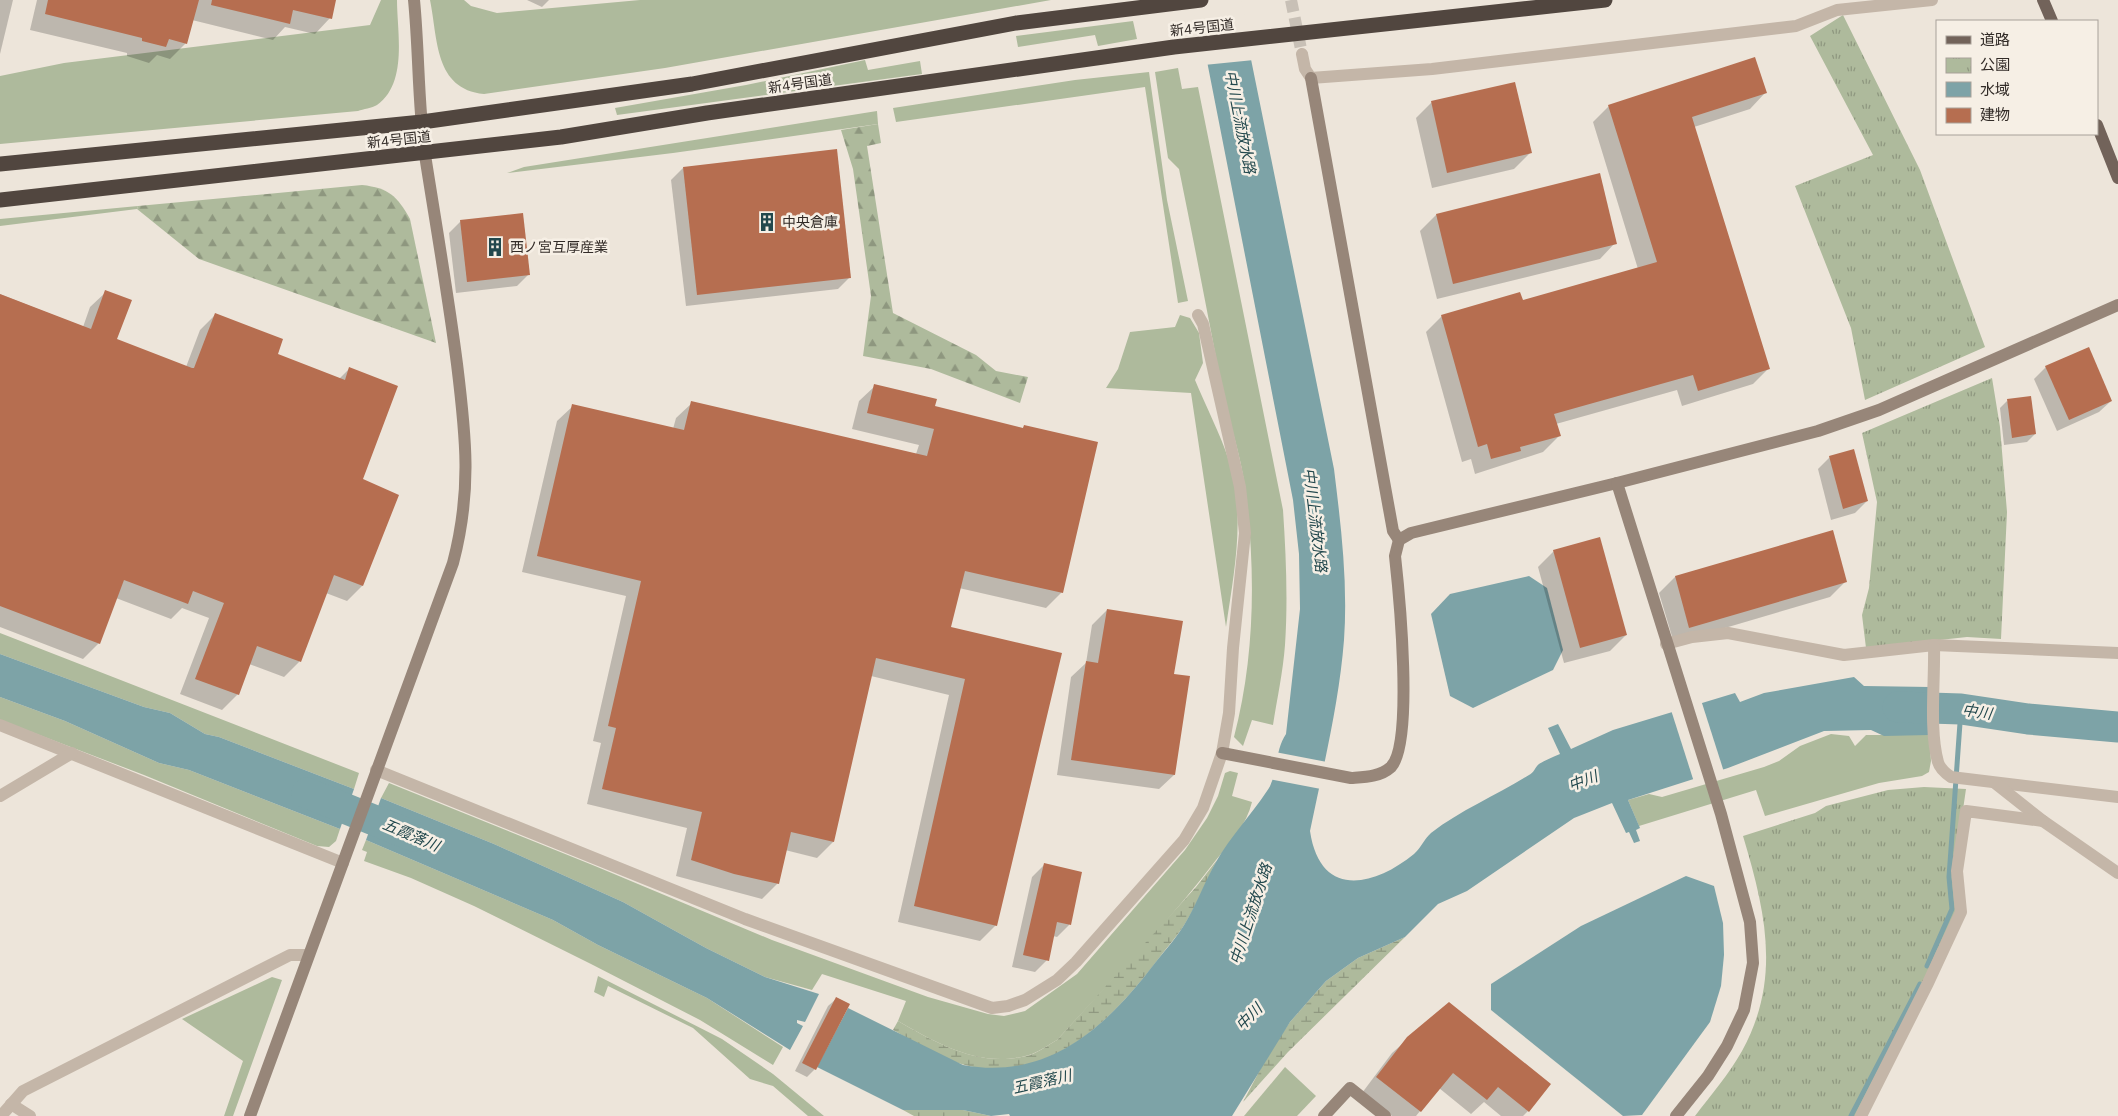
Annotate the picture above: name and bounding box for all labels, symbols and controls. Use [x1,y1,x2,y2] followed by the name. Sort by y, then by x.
[1169,15,1235,41] street label: 新4号国道
[1936,20,2098,135] legend
[1980,30,2010,50] text: 道路
[1980,55,2010,75] text: 公園
[1220,69,1260,177] water label: 中川上流放水路
[767,70,833,98] street label: 新4号国道
[1980,80,2010,100] text: 水域
[1980,105,2010,125] text: 建物
[366,127,432,153] street label: 新4号国道
[756,211,778,233] building icon: 中央倉庫
[782,213,838,232] place label: 中央倉庫
[484,236,506,258] building icon: 西ノ宮互厚産業
[510,238,608,257] place label: 西ノ宮互厚産業
[1299,467,1332,575] water label: 中川上流放水路
[1961,700,1995,724] water label: 中川
[1565,766,1602,796] water label: 中川
[379,814,444,857] water label: 五霞落川
[1225,859,1277,967] water label: 中川上流放水路
[1231,998,1268,1035] water label: 中川
[1011,1065,1075,1098] water label: 五霞落川

